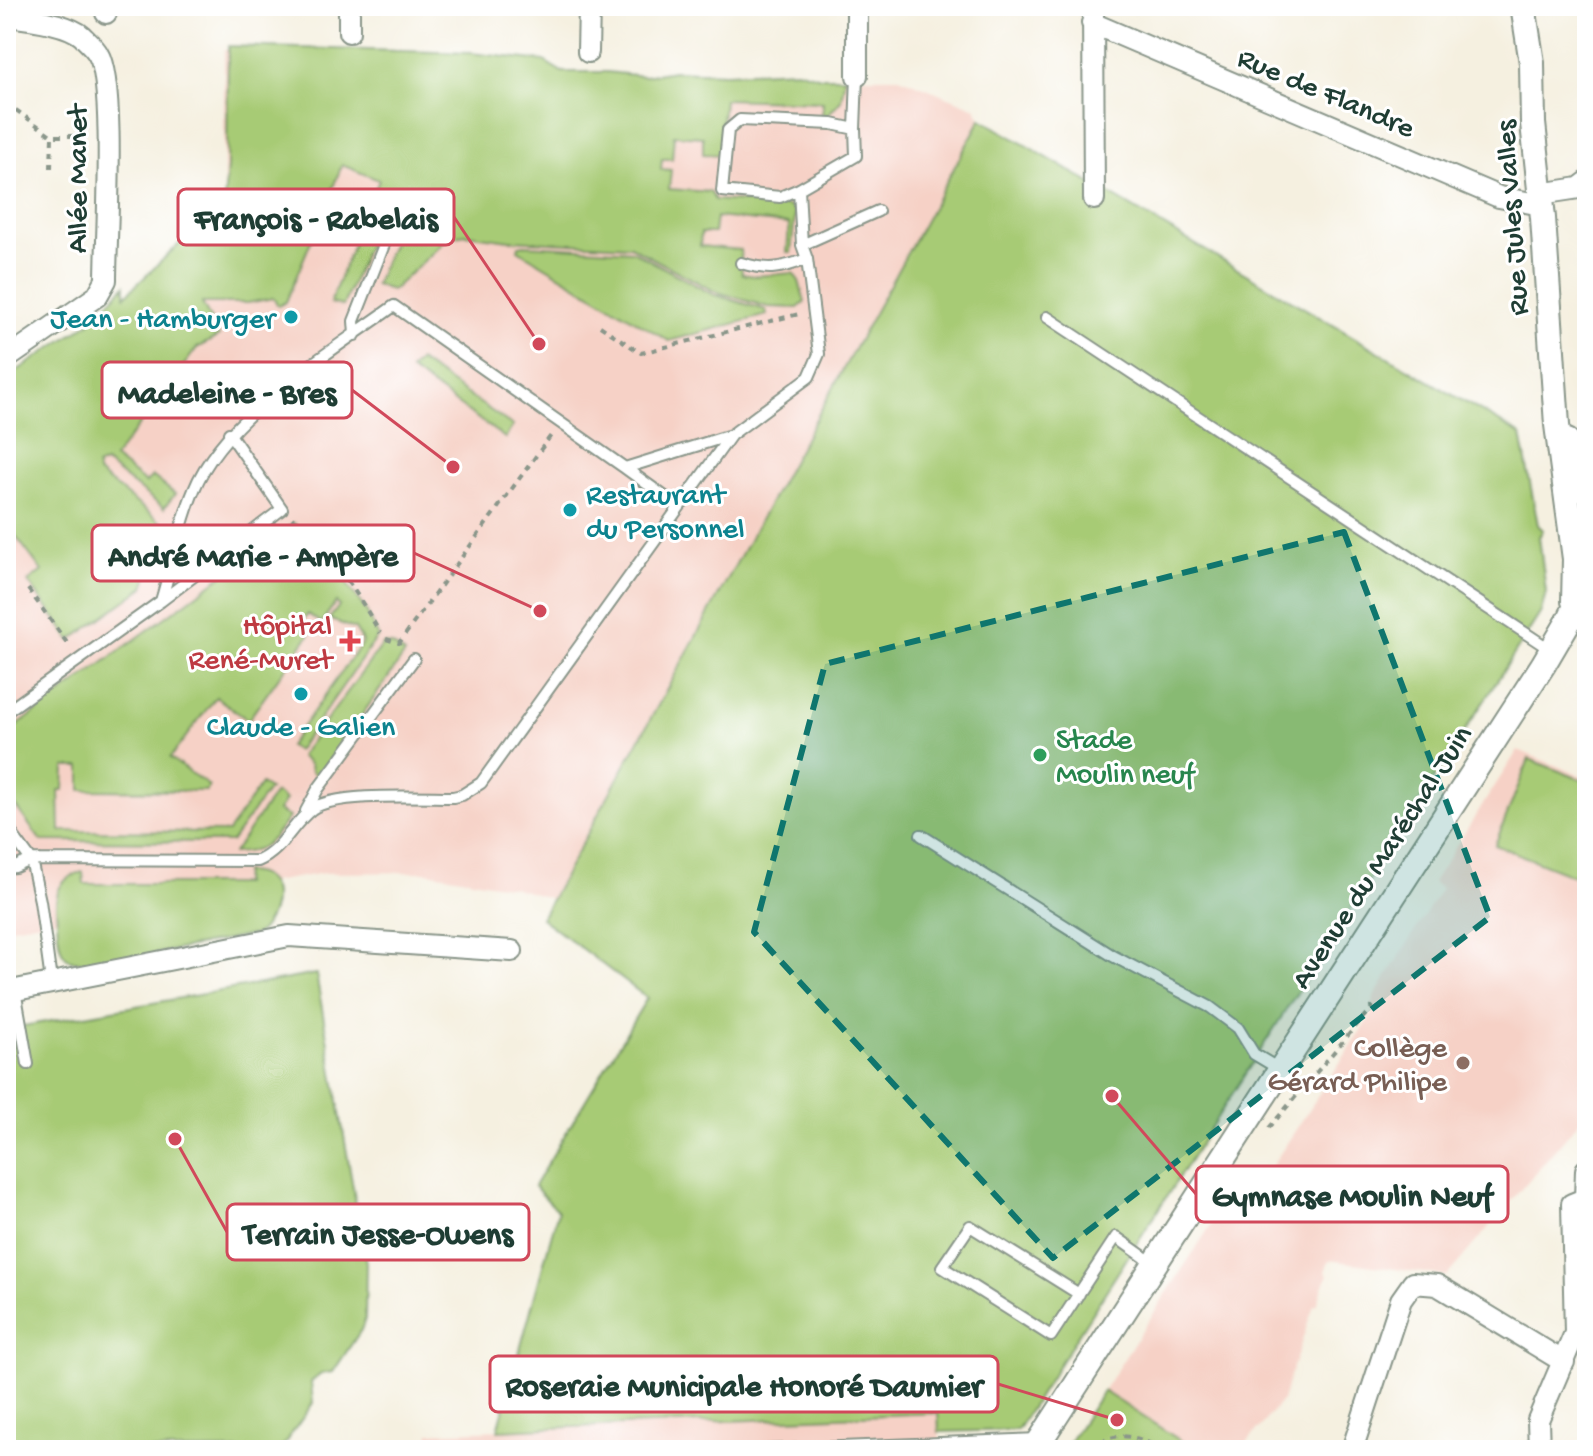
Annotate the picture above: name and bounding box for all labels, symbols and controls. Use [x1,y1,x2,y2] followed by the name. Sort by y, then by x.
[1231,42,1420,148] street label: Rue de Flandre
[63,102,98,253] street label: Allée Manet
[1490,118,1539,317] street label: Rue Jules Valles
[178,189,454,245] callout: François - Rabelais
[193,203,440,241] text: François - Rabelais
[50,304,277,339] place label: Jean - Hamburger
[282,308,300,326] marker: Jean - Hamburger
[102,362,352,418] callout: Madeleine - Bres
[118,377,339,415] text: Madeleine - Bres
[586,480,745,549] place label: Restaurant du Personnel
[561,501,579,519] marker: Restaurant du Personnel
[92,525,414,581] callout: André Marie - Ampère
[107,540,399,578] text: André Marie - Ampère
[188,611,335,680] place label: Hôpital René-Muret
[339,630,361,652] marker: Hôpital René-Muret
[292,685,310,703] marker: Claude - Galien
[207,712,395,747] place label: Claude - Galien
[1285,720,1482,997] street label: Avenue du Maréchal Juin
[1056,725,1197,794] place label: Stade Moulin neuf
[1031,746,1049,764] marker: Stade Moulin neuf
[1267,1033,1448,1102] place label: Collège Gérard Philipe
[1454,1054,1472,1072] marker: Collège Gérard Philipe
[1196,1166,1508,1222] callout: Gymnase Moulin Neuf
[1212,1180,1495,1218] text: Gymnase Moulin Neuf
[227,1204,529,1260] callout: Terrain Jesse-Owens
[240,1218,515,1256] text: Terrain Jesse-Owens
[490,1356,998,1412] callout: Roseraie Municipale Honoré Daumier
[505,1370,986,1408] text: Roseraie Municipale Honoré Daumier

